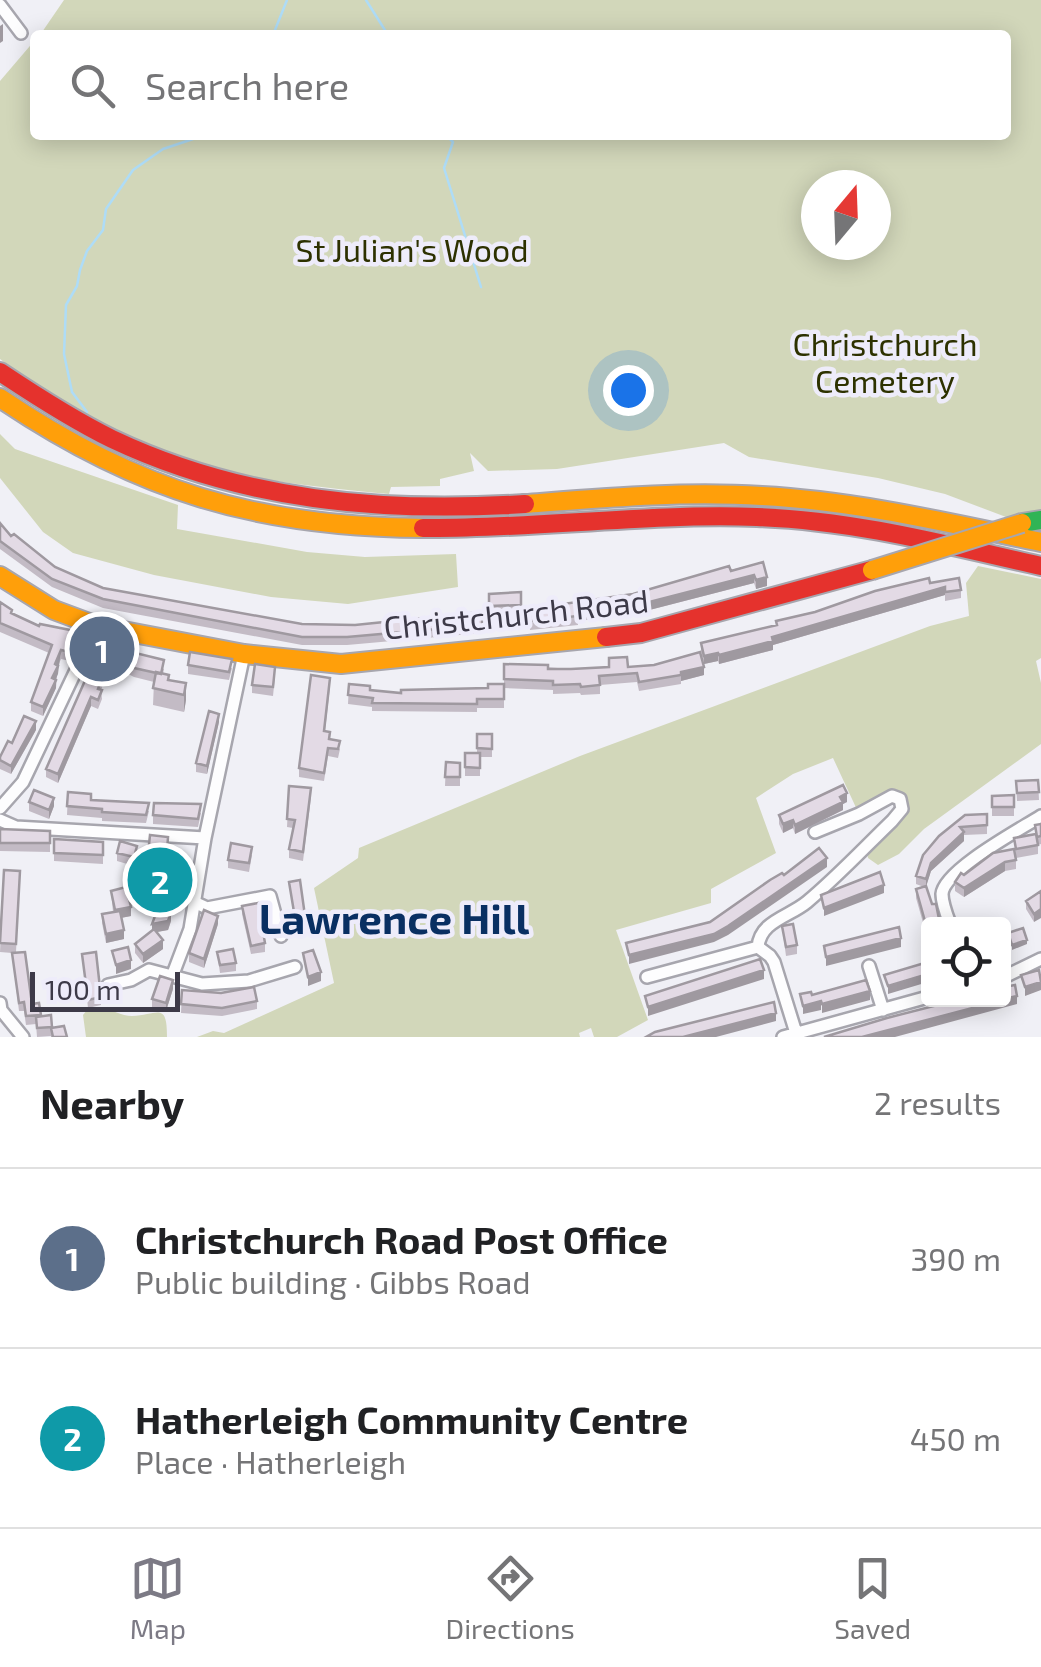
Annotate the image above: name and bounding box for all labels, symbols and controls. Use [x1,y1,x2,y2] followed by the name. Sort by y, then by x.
[30,30,1011,140] search box
[65,58,120,113] icon: search
[145,62,349,108] text: Search here
[801,170,891,260] north arrow
[296,230,528,268] park label: St Julian's Wood
[792,324,978,399] park label: Christchurch Cemetery
[603,365,654,416] your location
[382,580,650,646] street label: Christchurch Road
[70,612,134,686] pin: 1
[128,842,192,918] pin: 2
[259,892,530,942] district label: Lawrence Hill
[921,917,1011,1007] map controls
[921,917,1011,1007] button: locate
[30,967,180,1011] scale bar
[45,972,121,1006] text: 100 m
[40,1077,184,1127] text: Nearby
[874,1083,1001,1121] text: 2 results
[135,1216,668,1262] text: Christchurch Road Post Office
[66,1239,79,1277] text: 1
[910,1239,1001,1277] text: 390 m
[135,1262,531,1300] text: Public building · Gibbs Road
[135,1396,688,1442] text: Hatherleigh Community Centre
[63,1419,82,1457] text: 2
[910,1419,1001,1457] text: 450 m
[135,1442,406,1480] text: Place · Hatherleigh
[130,1551,186,1645] tab: Map
[446,1551,575,1645] tab: Directions
[834,1551,911,1645] tab: Saved

